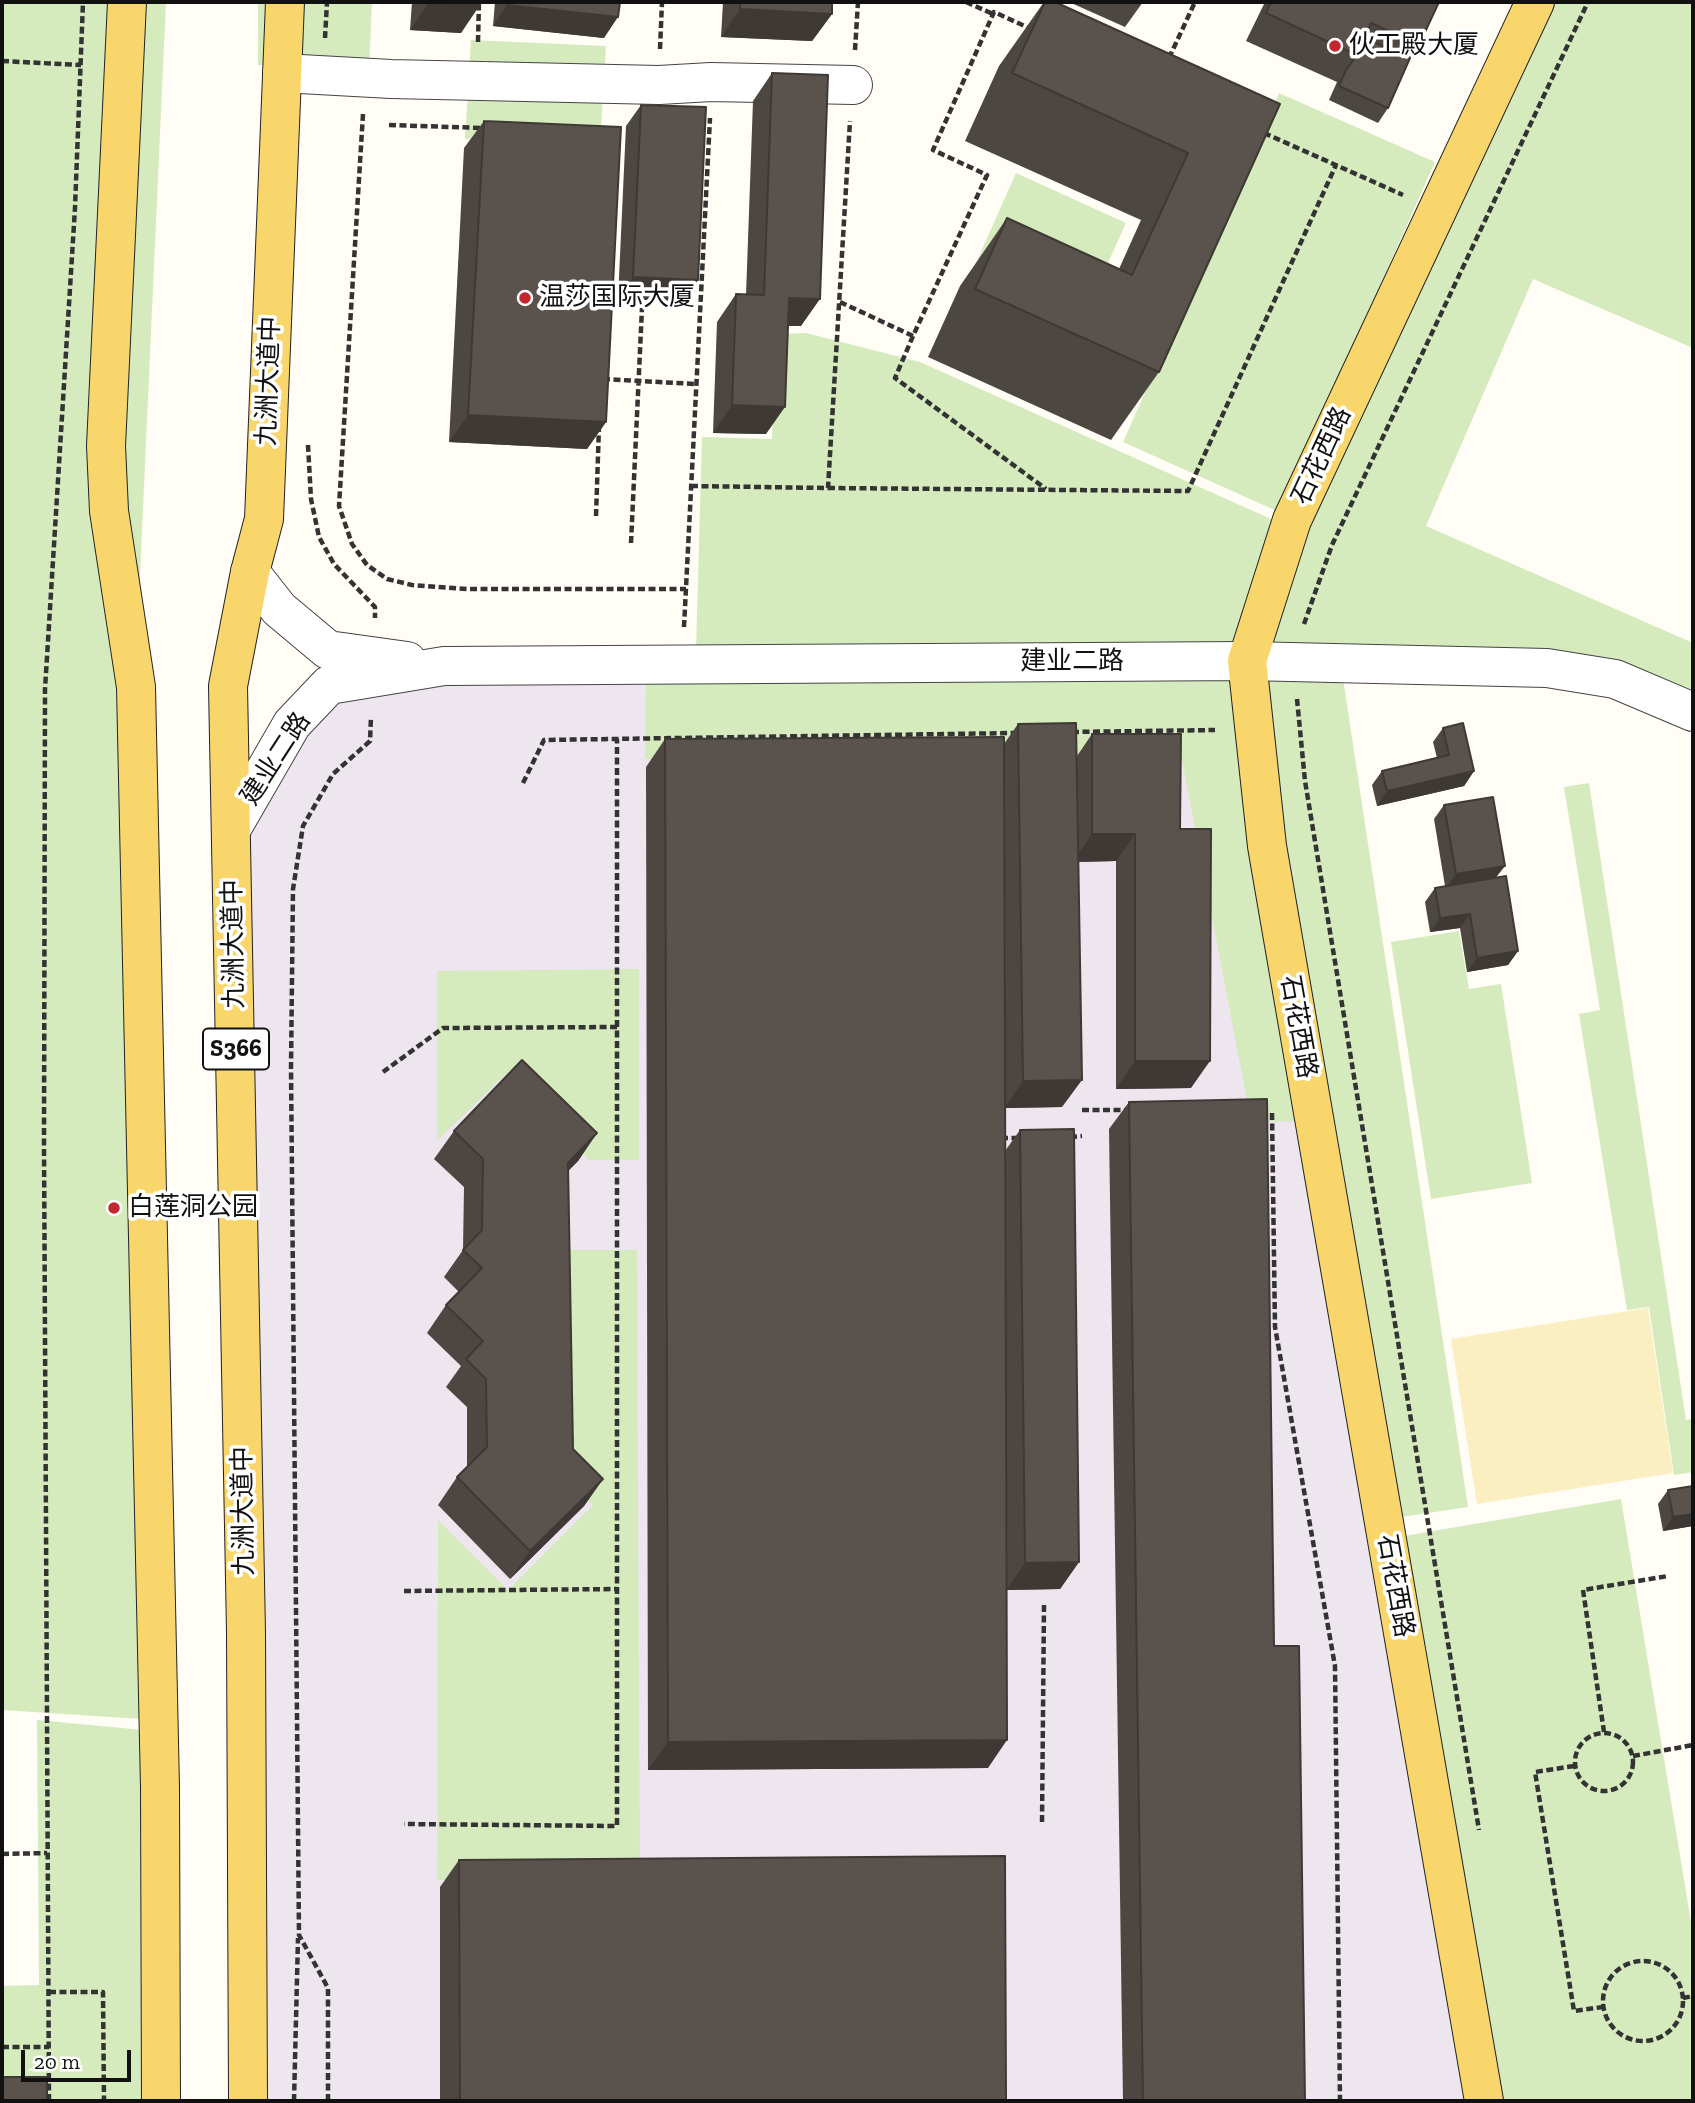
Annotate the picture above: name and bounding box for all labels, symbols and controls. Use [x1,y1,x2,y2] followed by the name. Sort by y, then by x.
[1349,30,1479,62] place label: 伙工殿大厦
[1327,38,1343,54] marker: 伙工殿大厦
[539,282,695,314] place label: 温莎国际大厦
[517,290,533,306] marker: 温莎国际大厦
[251,315,287,447] street label: 九洲大道中
[1286,402,1358,510] street label: 石花西路
[1020,646,1124,678] street label: 建业二路
[235,707,317,811] street label: 建业二路
[217,879,251,1009] street label: 九洲大道中
[1274,973,1322,1081] street label: 石花西路
[203,1028,269,1070] road number: S366
[128,1192,258,1224] place label: 白莲洞公园
[106,1200,122,1216] marker: 白莲洞公园
[227,1446,261,1576] street label: 九洲大道中
[1371,1532,1419,1640] street label: 石花西路
[24,2036,135,2080] scale bar
[34,2049,80,2074] text: 20 m

